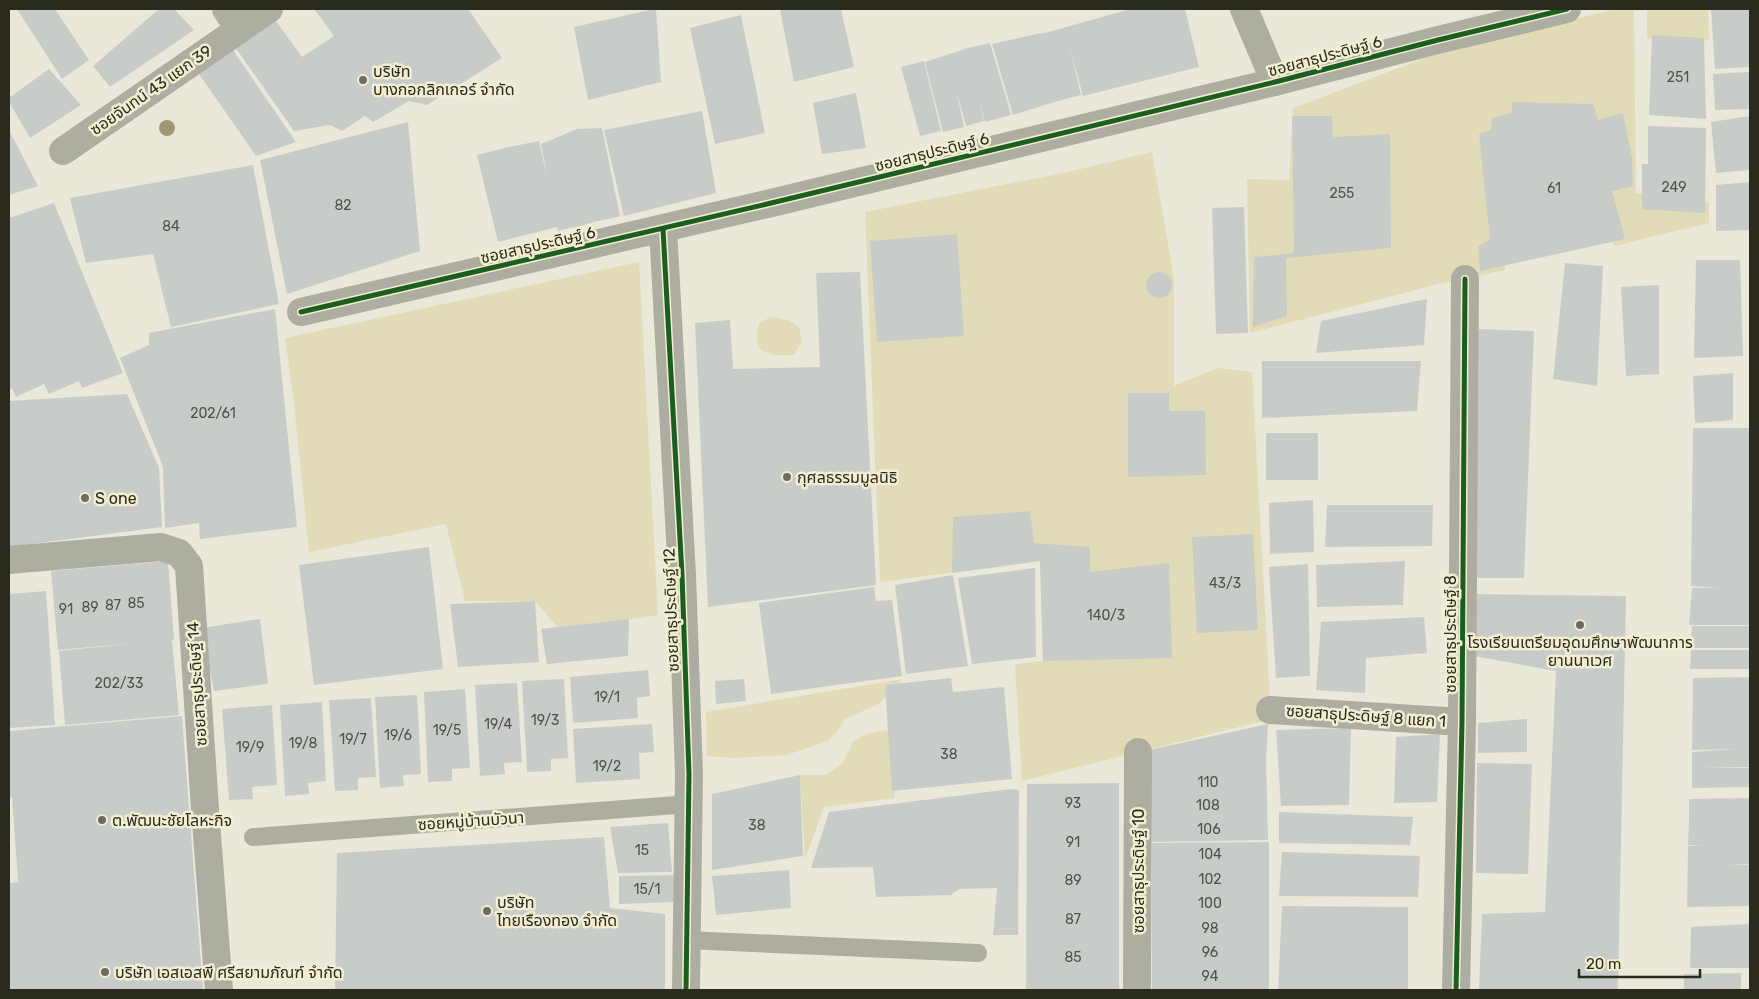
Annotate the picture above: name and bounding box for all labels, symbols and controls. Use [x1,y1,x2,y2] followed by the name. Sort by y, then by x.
[1266,32,1384,80] street label: ซอยสาธุประดิษฐ์ 6
[87,41,215,139] street label: ซอยจันทน์ 43 แยก 39
[373,62,515,99] place label: บริษัท บางกอกลิกเกอร์ จำกัด
[1667,69,1689,86] house number: 251
[357,74,369,86] marker: บริษัท บางกอกลิกเกอร์ จำกัด
[873,129,992,175] street label: ซอยสาธุประดิษฐ์ 6
[1662,179,1686,196] house number: 249
[1547,180,1561,197] house number: 61
[1330,185,1354,202] house number: 255
[334,197,352,214] house number: 82
[162,218,180,235] house number: 84
[479,222,598,267] street label: ซอยสาธุประดิษฐ์ 6
[190,405,236,422] house number: 202/61
[797,468,897,487] place label: กุศลธรรมมูลนิธิ
[781,471,793,483] marker: กุศลธรรมมูลนิธิ
[95,489,137,508] place label: S one
[79,492,91,504] marker: S one
[659,548,683,672] street label: ซอยสาธุประดิษฐ์ 12
[1209,575,1241,592] house number: 43/3
[1441,575,1460,693] street label: ซอยสาธุประดิษฐ์ 8
[127,595,145,612] house number: 85
[105,597,121,614] house number: 87
[81,599,99,616] house number: 89
[59,601,73,618] house number: 91
[1087,607,1125,624] house number: 140/3
[1574,619,1586,631] marker: โรงเรียนเตรียมอุดมศึกษาพัฒนาการ ยานนาเวศ
[183,621,211,747] street label: ซอยสาธุประดิษฐ์ 14
[1467,633,1693,670] place label: โรงเรียนเตรียมอุดมศึกษาพัฒนาการ ยานนาเวศ
[95,675,143,692] house number: 202/33
[594,689,620,706] house number: 19/1
[1285,701,1447,731] street label: ซอยสาธุประดิษฐ์ 8 แยก 1
[531,712,559,729] house number: 19/3
[484,716,512,733] house number: 19/4
[433,722,461,739] house number: 19/5
[384,727,412,744] house number: 19/6
[339,731,367,748] house number: 19/7
[289,735,318,752] house number: 19/8
[236,739,264,756] house number: 19/9
[940,746,958,763] house number: 38
[593,758,621,775] house number: 19/2
[1198,774,1219,791] house number: 110
[1065,795,1081,812] house number: 93
[1196,797,1220,814] house number: 108
[417,808,525,834] street label: ซอยหมู่บ้านบัวนา
[1129,809,1148,933] street label: ซอยสาธุประดิษฐ์ 10
[112,811,232,830] place label: ต.พัฒนะชัยโลหะกิจ
[96,814,108,826] marker: ต.พัฒนะชัยโลหะกิจ
[748,817,766,834] house number: 38
[1197,821,1221,838] house number: 106
[1066,834,1080,851] house number: 91
[635,842,649,859] house number: 15
[1198,846,1222,863] house number: 104
[1198,871,1222,888] house number: 102
[1064,872,1082,889] house number: 89
[634,881,660,898] house number: 15/1
[496,893,617,930] place label: บริษัท ไทยเรืองทอง จำกัด
[1198,895,1222,912] house number: 100
[481,905,493,917] marker: บริษัท ไทยเรืองทอง จำกัด
[1065,911,1081,928] house number: 87
[1201,920,1219,937] house number: 98
[1202,944,1218,961] house number: 96
[1579,946,1700,978] scale bar
[1064,949,1082,966] house number: 85
[1586,955,1621,973] text: 20 m
[115,963,343,982] place label: บริษัท เอสเอสพี ศรีสยามภัณฑ์ จำกัด
[99,966,111,978] marker: บริษัท เอสเอสพี ศรีสยามภัณฑ์ จำกัด
[1202,968,1219,985] house number: 94

